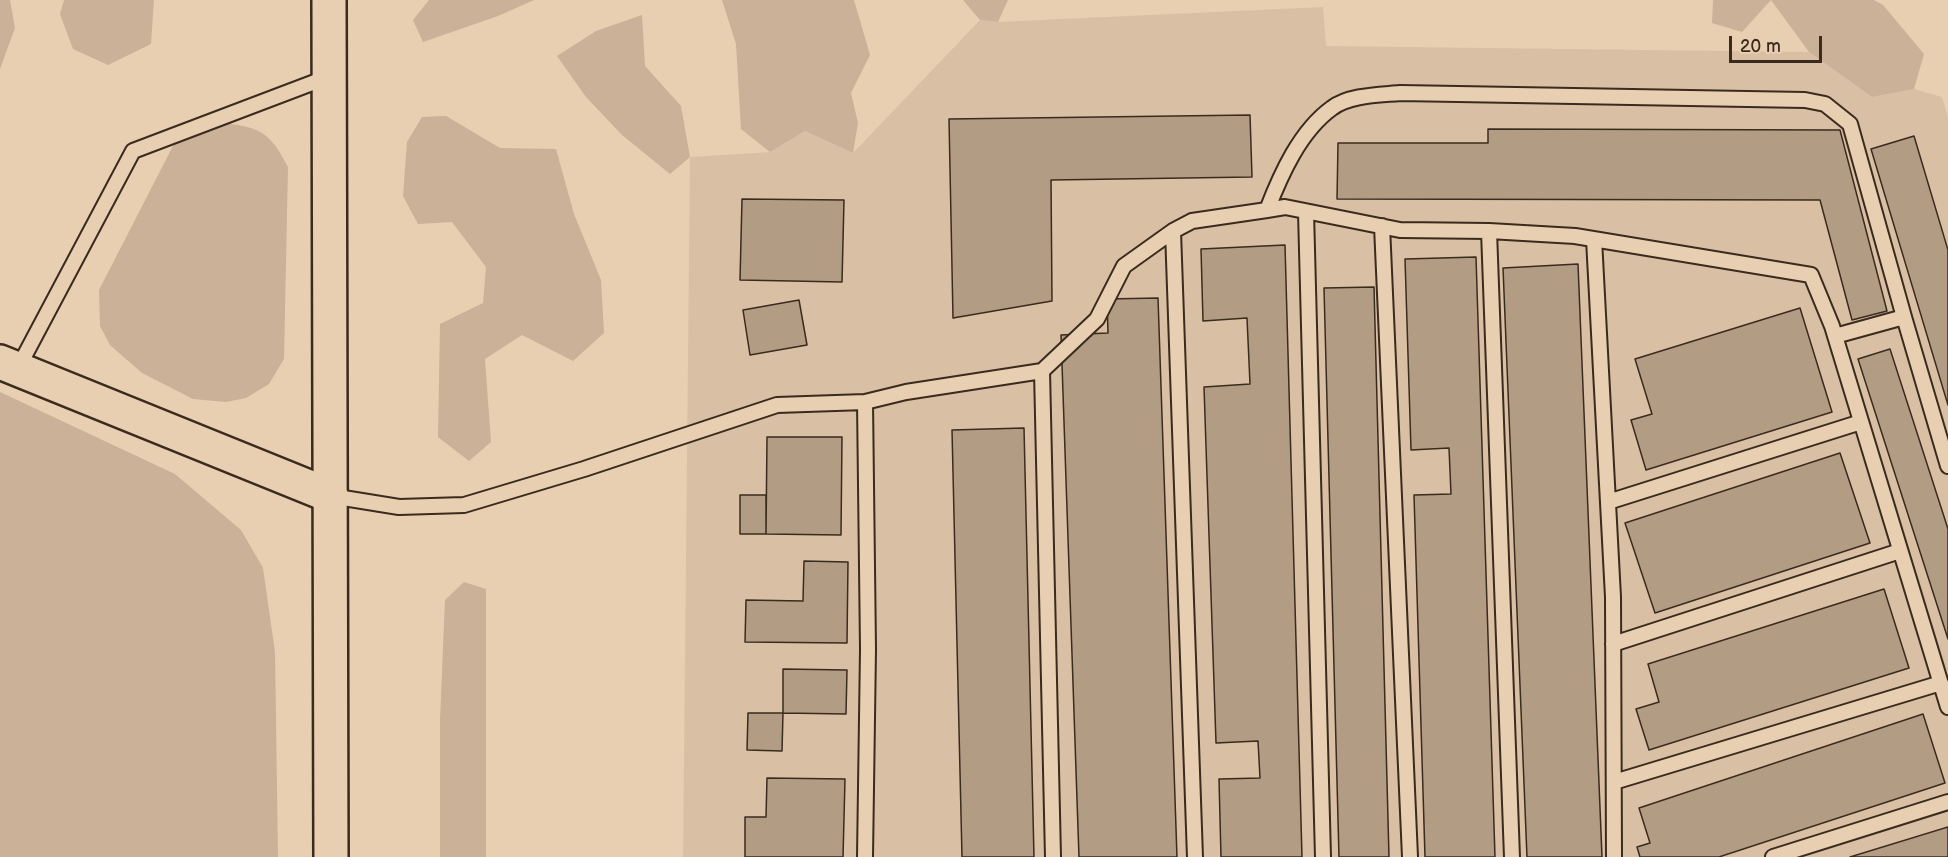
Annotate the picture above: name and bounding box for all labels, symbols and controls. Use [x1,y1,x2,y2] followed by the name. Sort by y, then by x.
[1732,24,1825,62] scale bar
[1740,36,1781,57] text: 20 m

